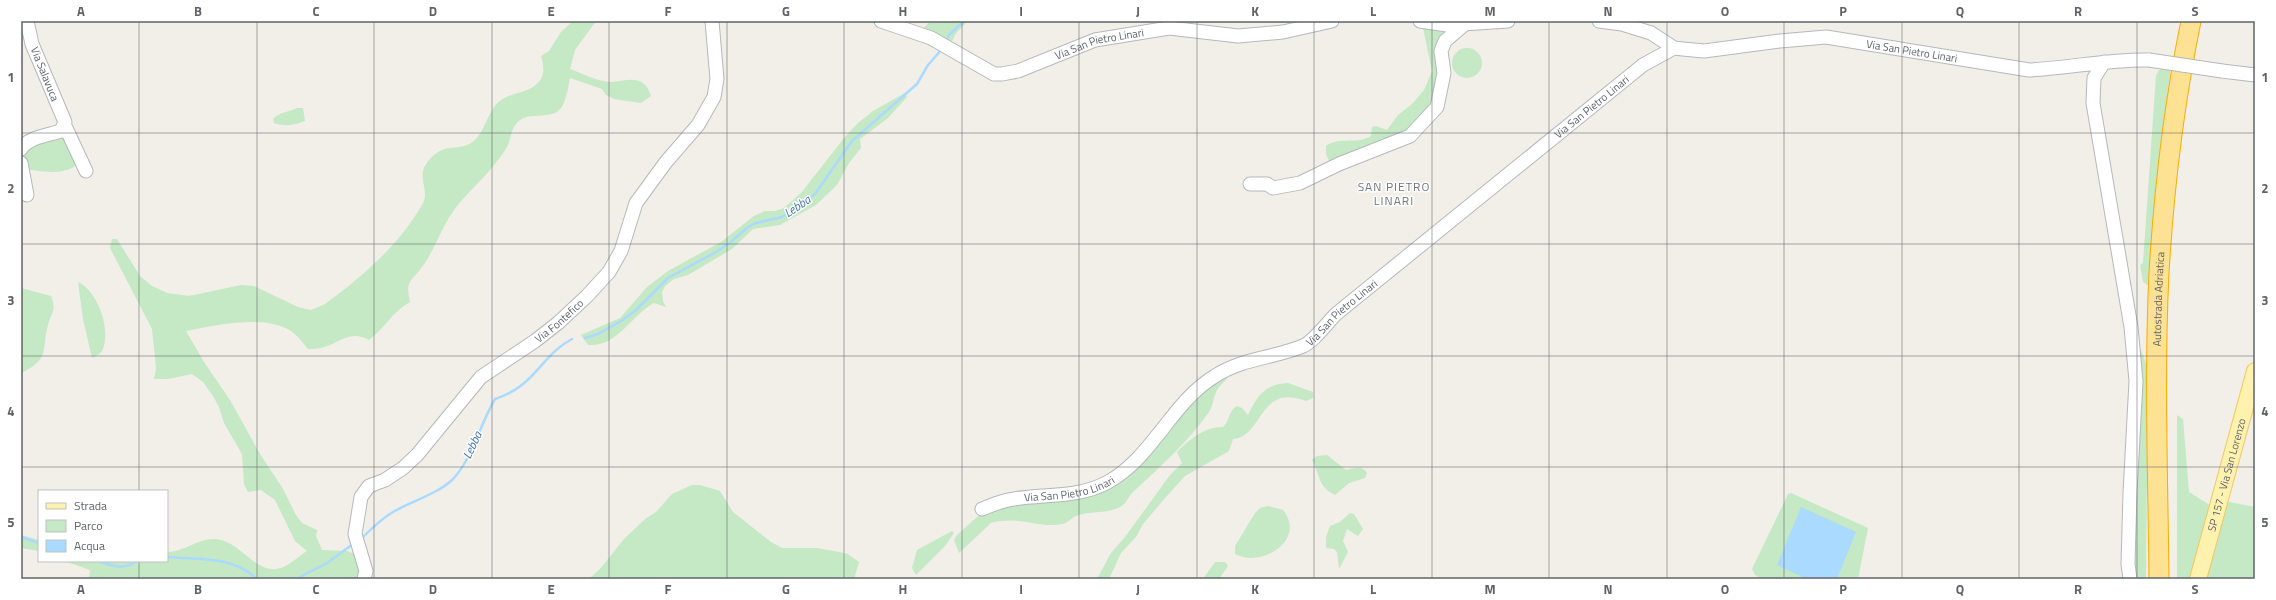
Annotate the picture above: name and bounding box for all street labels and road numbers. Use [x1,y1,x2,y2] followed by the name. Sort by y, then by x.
[1052,24,1145,63] street label: Via San Pietro Linari
[1865,36,1959,66] street label: Via San Pietro Linari
[27,44,63,104] street label: Via Salavuca
[1551,71,1632,142] street label: Via San Pietro Linari
[2149,251,2168,347] street label: Autostrada Adriatica
[1302,276,1381,350] street label: Via San Pietro Linari
[531,295,587,346] street label: Via Fontefico
[2203,416,2250,533] street label: SP 157 - Via San Lorenzo
[1023,472,1118,506] street label: Via San Pietro Linari

